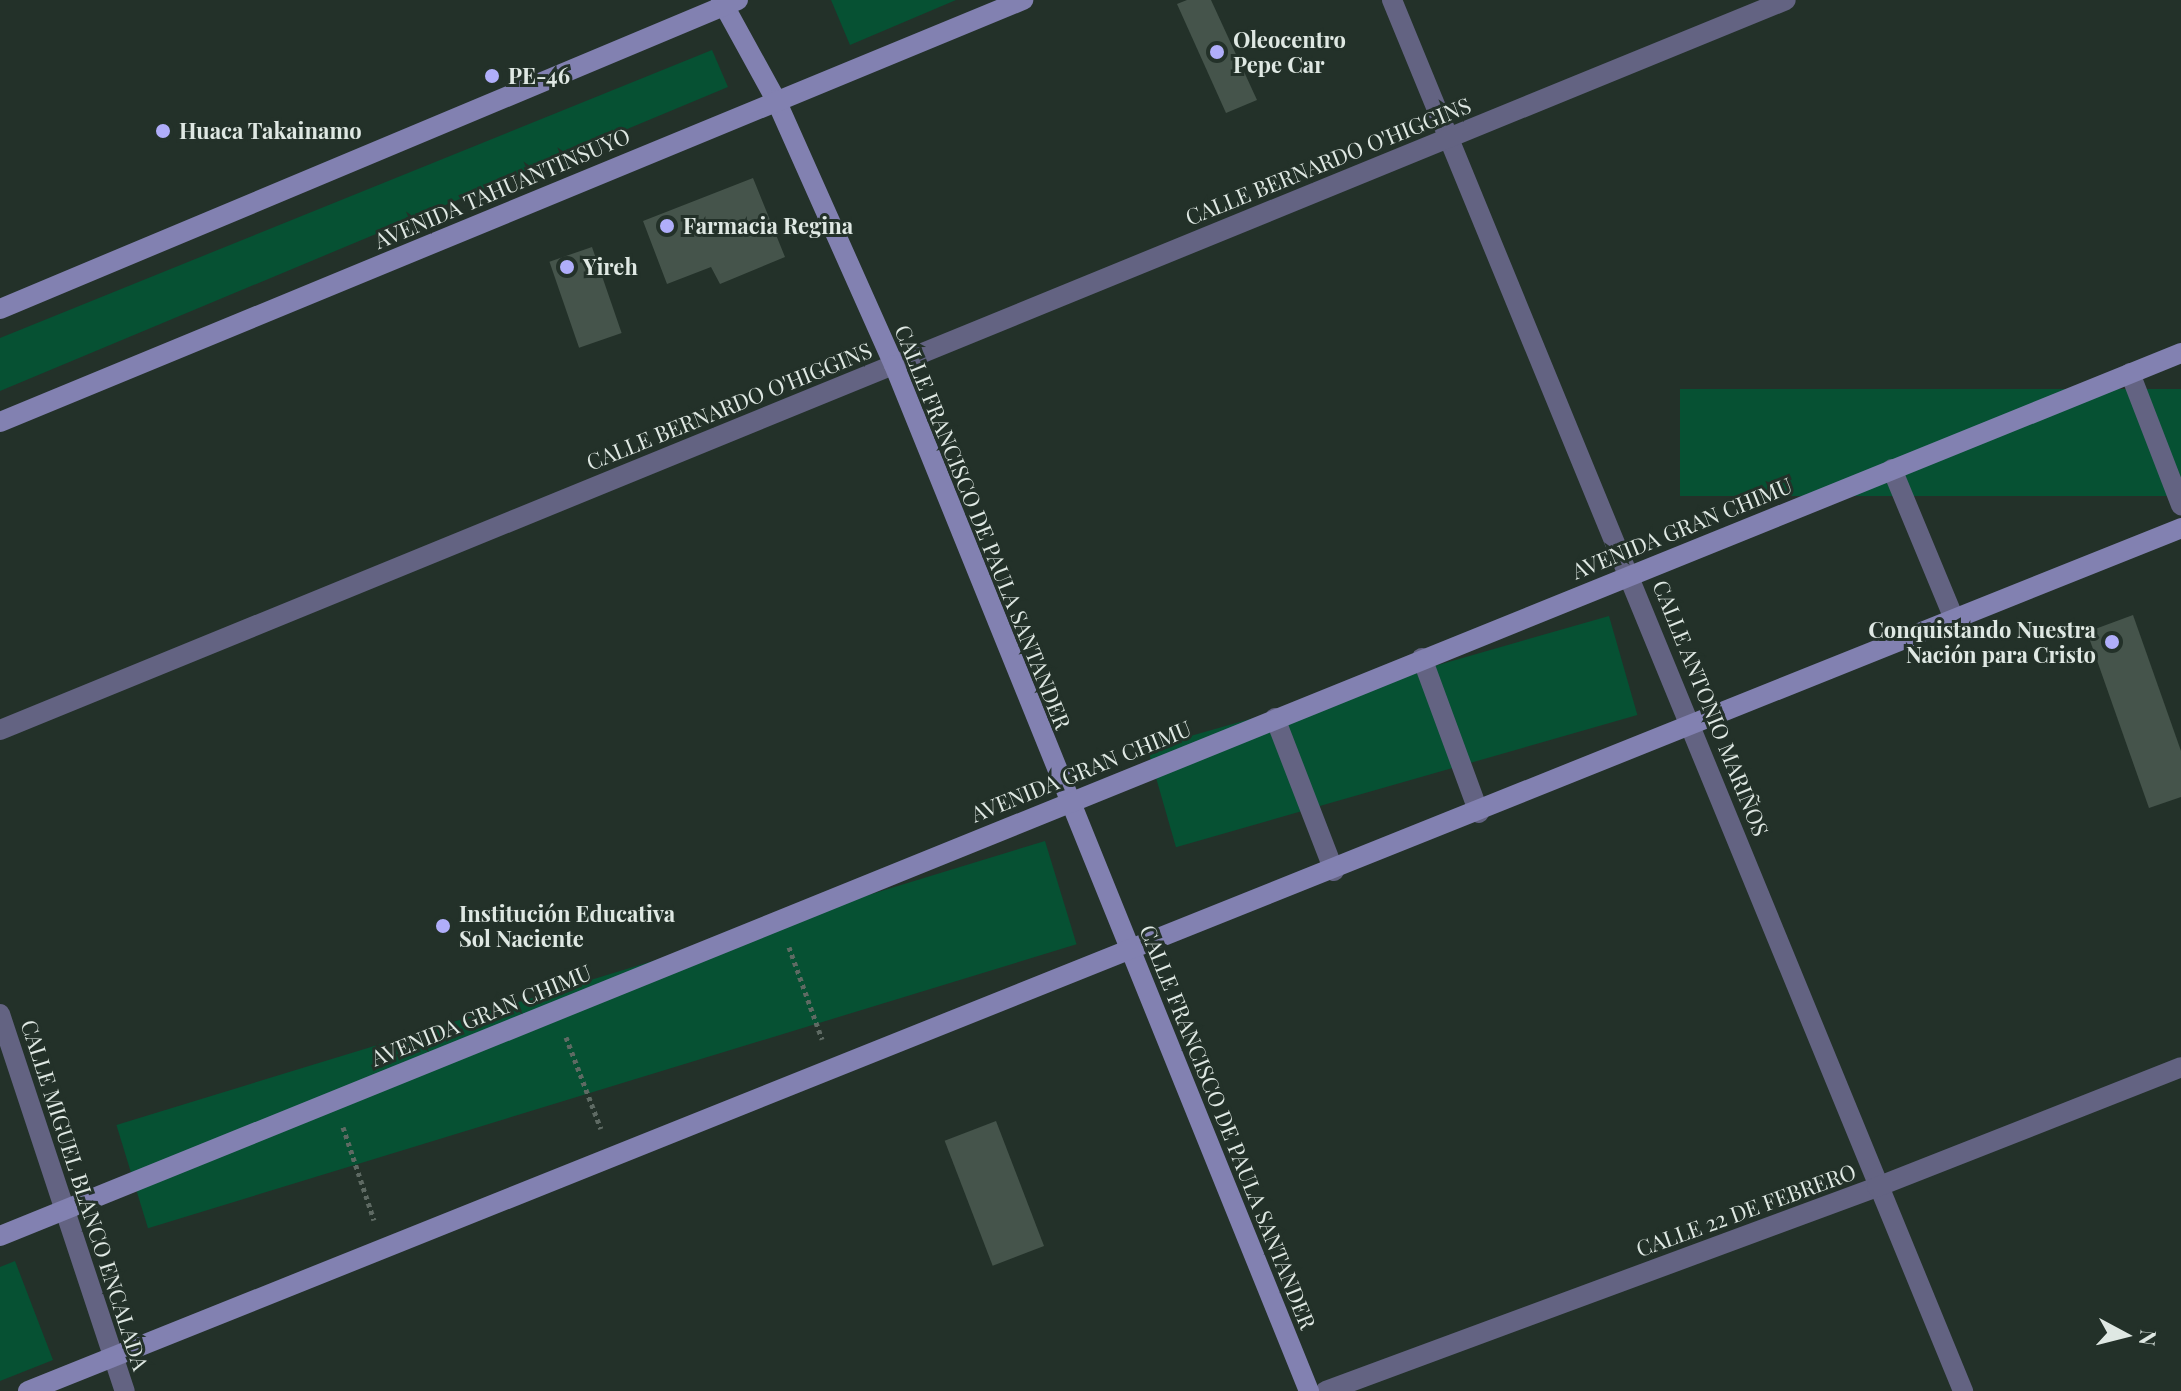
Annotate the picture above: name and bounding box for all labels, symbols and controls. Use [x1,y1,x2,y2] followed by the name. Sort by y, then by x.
[1233,26,1346,78] place label: Oleocentro Pepe Car
[1208,43,1226,61] marker: Oleocentro Pepe Car
[508,63,570,89] place label: PE-46
[483,67,501,85] marker: PE-46
[1181,92,1475,230] street label: CALLE BERNARDO O'HIGGINS
[179,118,362,144] place label: Huaca Takainamo
[154,122,172,140] marker: Huaca Takainamo
[370,122,634,254] street label: AVENIDA TAHUANTINSUYO
[683,213,853,239] place label: Farmacia Regina
[658,217,676,235] marker: Farmacia Regina
[583,254,638,280] place label: Yireh
[558,258,576,276] marker: Yireh
[890,321,1076,733] street label: CALLE FRANCISCO DE PAULA SANTANDER
[582,337,876,475] street label: CALLE BERNARDO O'HIGGINS
[1568,472,1796,584] street label: AVENIDA GRAN CHIMU
[1647,576,1775,840] street label: CALLE ANTONIO MARIÑOS
[1868,616,2096,668] place label: Conquistando Nuestra Nación para Cristo
[2103,633,2121,651] marker: Conquistando Nuestra Nación para Cristo
[967,715,1195,827] street label: AVENIDA GRAN CHIMU
[459,900,675,952] place label: Institución Educativa Sol Naciente
[434,917,452,935] marker: Institución Educativa Sol Naciente
[1135,921,1321,1333] street label: CALLE FRANCISCO DE PAULA SANTANDER
[367,959,595,1071] street label: AVENIDA GRAN CHIMU
[16,1016,154,1374] street label: CALLE MIGUEL BLANCO ENCALADA
[1632,1158,1860,1262] street label: CALLE 22 DE FEBRERO
[2085,1295,2165,1375] north arrow
[2133,1328,2165,1348] text: N

